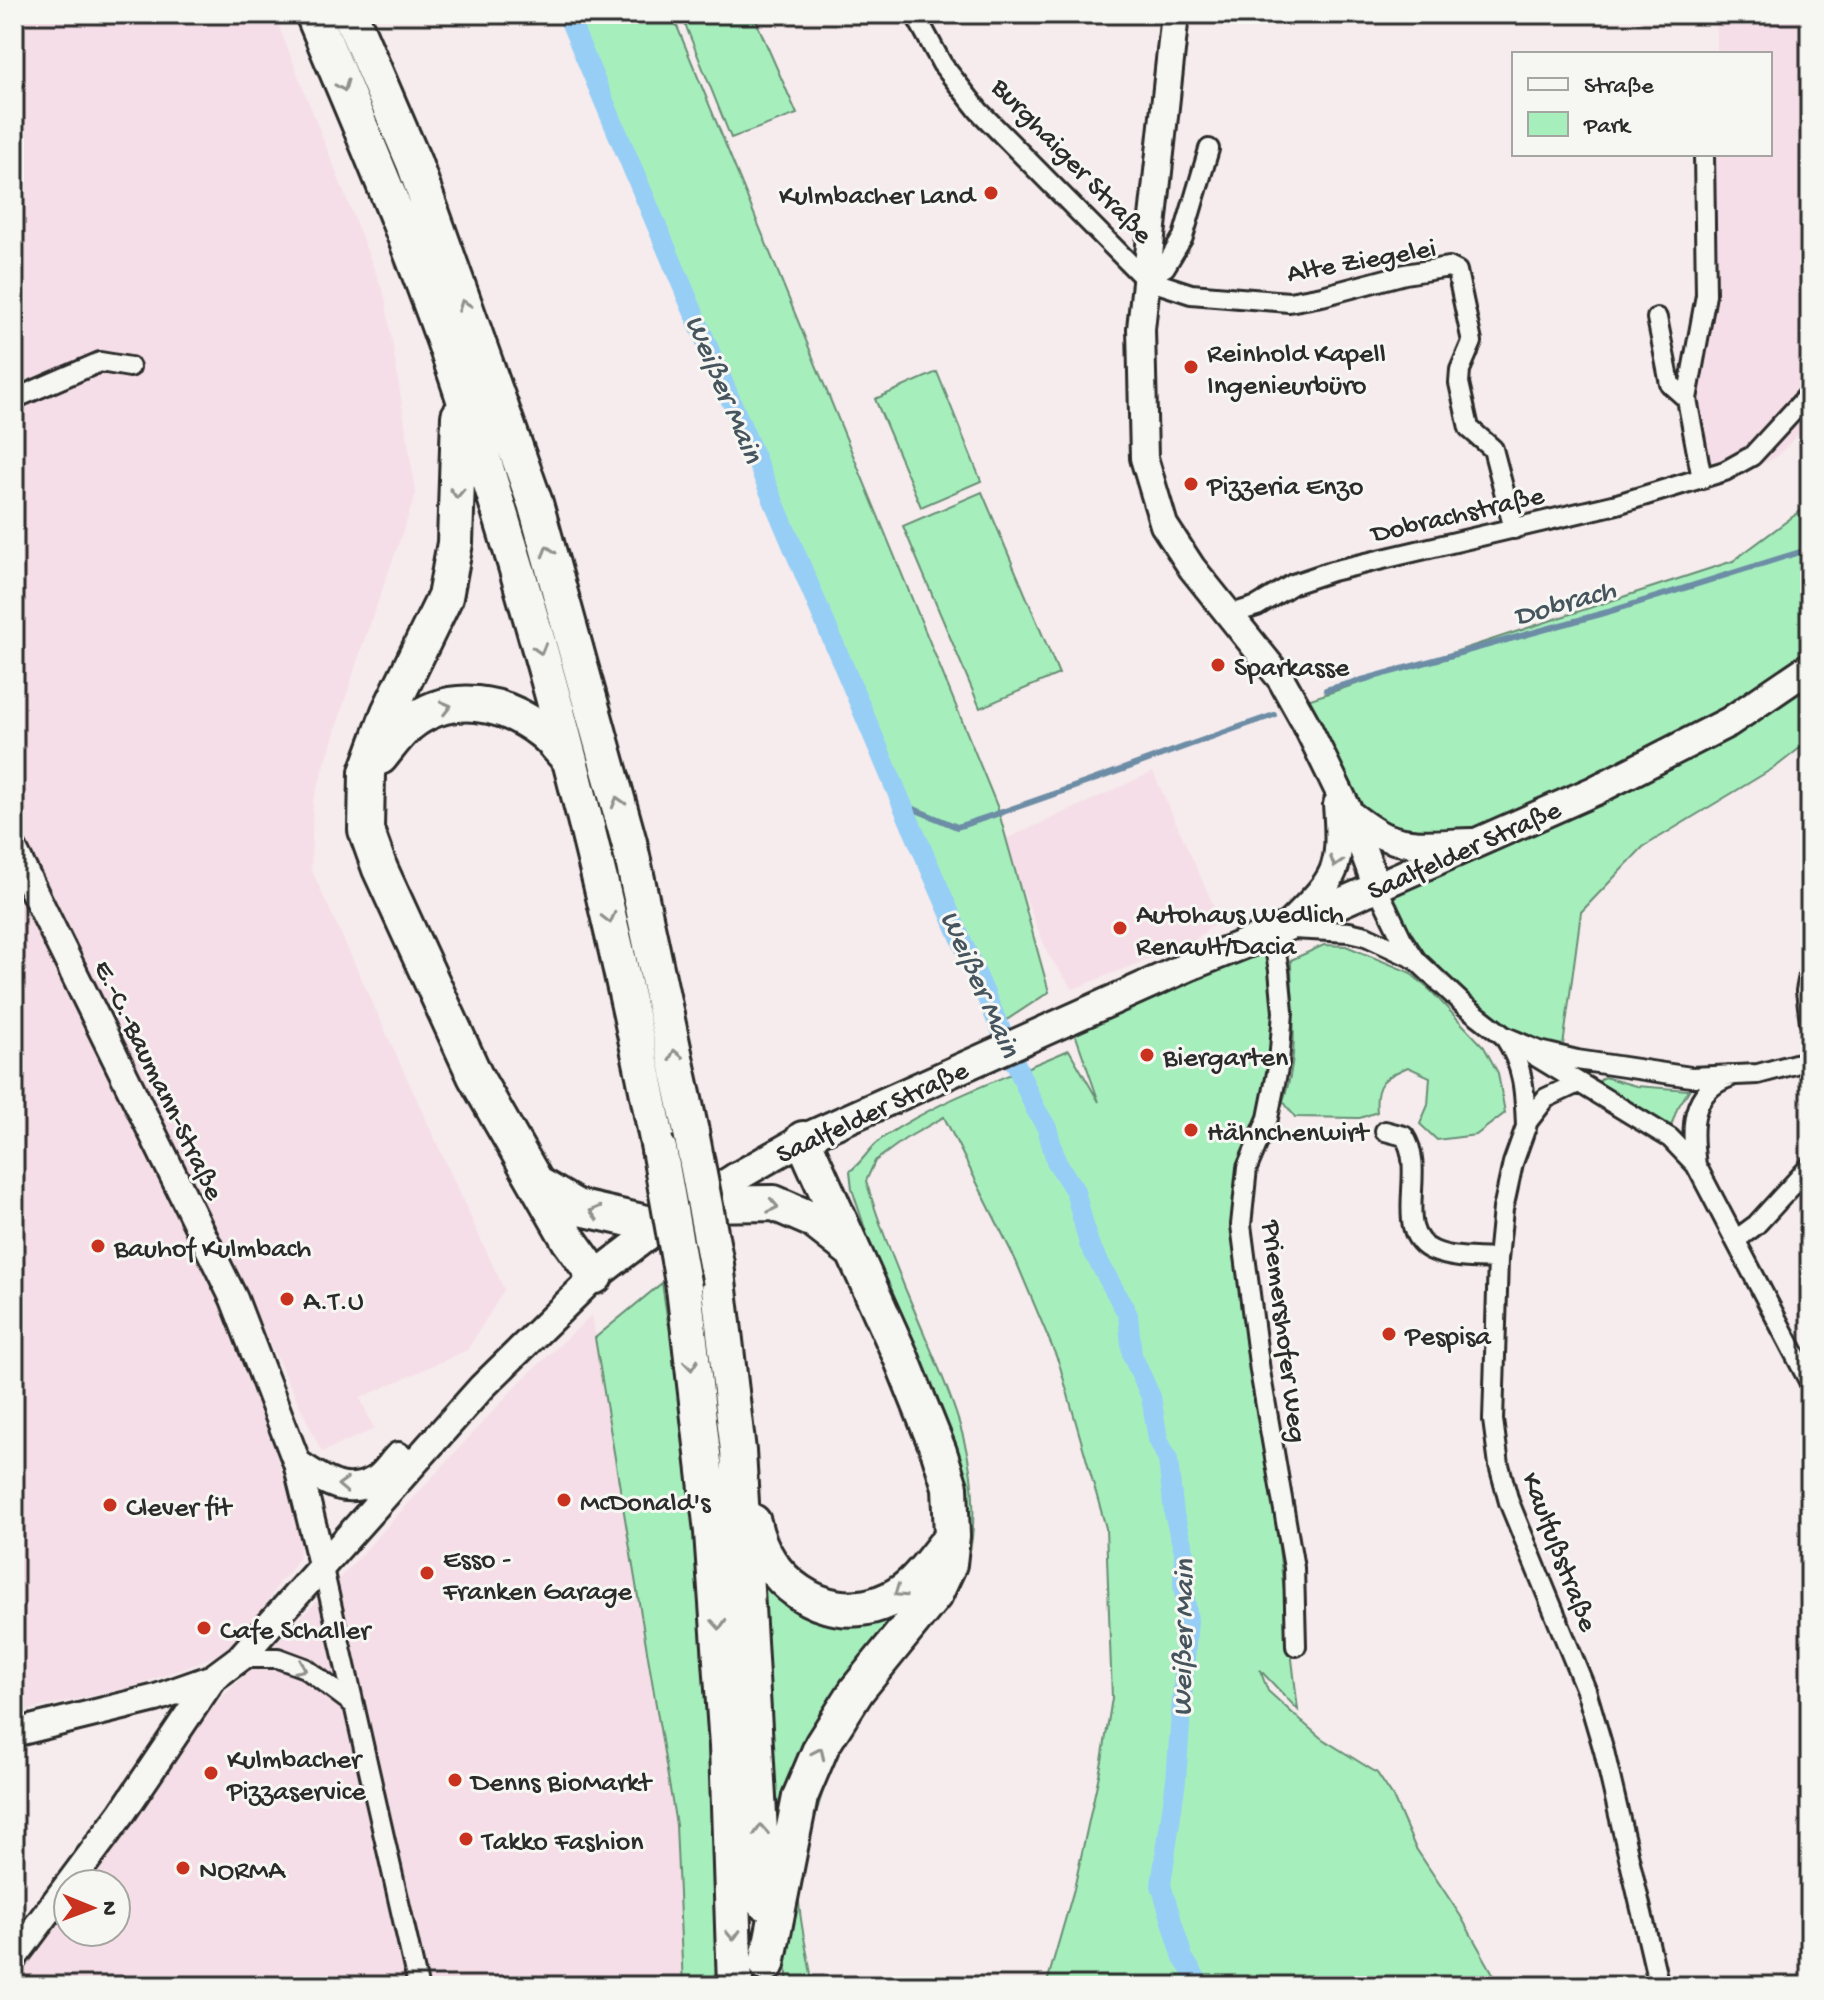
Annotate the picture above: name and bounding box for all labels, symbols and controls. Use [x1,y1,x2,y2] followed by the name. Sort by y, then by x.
[1512,52,1772,156] legend
[982,71,1159,252] street label: Burghaiger Straße
[1584,73,1654,102] text: Straße
[333,78,350,92] one-way arrow
[1583,113,1632,142] text: Park
[779,181,978,214] place label: Kulmbacher Land
[982,184,1000,202] marker: Kulmbacher Land
[1285,233,1439,292] street label: Alte Ziegelei
[458,299,474,313] one-way arrow
[675,311,769,470] water label: Weißer Main
[1207,339,1386,404] place label: Reinhold Kapell Ingenieurbüro
[1182,358,1200,376] marker: Reinhold Kapell Ingenieurbüro
[1206,472,1363,505] place label: Pizzeria Enzo
[1182,475,1200,493] marker: Pizzeria Enzo
[1366,480,1548,553] street label: Dobrachstraße
[449,487,466,500] one-way arrow
[541,545,557,559] one-way arrow
[1510,574,1621,637] water label: Dobrach
[531,642,547,656] one-way arrow
[1234,653,1350,686] place label: Sparkasse
[1209,656,1227,674] marker: Sparkasse
[439,699,453,716] one-way arrow
[1363,794,1567,910] street label: Saalfelder Straße
[611,795,627,809] one-way arrow
[1328,855,1345,868] one-way arrow
[1136,900,1344,965] place label: Autohaus Wedlich Renault/Dacia
[930,906,1026,1064] water label: Weißer Main
[600,910,617,924] one-way arrow
[1111,919,1129,937] marker: Autohaus Wedlich Renault/Dacia
[84,956,230,1207] street label: E.-C.-Baumann-Straße
[1162,1043,1289,1076] place label: Biergarten
[1138,1046,1156,1064] marker: Biergarten
[667,1049,684,1063] one-way arrow
[772,1055,975,1173] street label: Saalfelder Straße
[1207,1118,1371,1151] place label: Hähnchenwirt
[1182,1121,1200,1139] marker: Hähnchenwirt
[766,1197,780,1214] one-way arrow
[588,1204,602,1221] one-way arrow
[1252,1217,1313,1445] street label: Priemershofer Weg
[113,1234,311,1267] place label: Bauhof Kulmbach
[89,1237,107,1255] marker: Bauhof Kulmbach
[303,1287,364,1320] place label: A.T.U
[278,1290,296,1308] marker: A.T.U
[1404,1322,1492,1355] place label: Pespisa
[1380,1325,1398,1343] marker: Pespisa
[683,1359,700,1372] one-way arrow
[1512,1468,1603,1637] street label: Kaulfußstraße
[337,1477,349,1494] one-way arrow
[580,1488,711,1521] place label: McDonald's
[555,1491,573,1509] marker: McDonald's
[126,1493,234,1526] place label: Clever fit
[101,1496,119,1514] marker: Clever fit
[442,1545,633,1610] place label: Esso - Franken Garage
[1167,1558,1204,1717] water label: Weißer Main
[418,1564,436,1582] marker: Esso - Franken Garage
[894,1583,908,1598] one-way arrow
[220,1616,372,1649] place label: Cafe Schaller
[710,1618,727,1631] one-way arrow
[195,1619,213,1637] marker: Cafe Schaller
[292,1658,307,1674] one-way arrow
[226,1745,366,1810] place label: Kulmbacher Pizzaservice
[809,1747,825,1762] one-way arrow
[202,1764,220,1782] marker: Kulmbacher Pizzaservice
[469,1768,654,1801] place label: Denns BioMarkt
[446,1771,464,1789] marker: Denns BioMarkt
[752,1823,769,1836] one-way arrow
[480,1827,644,1860] place label: Takko Fashion
[457,1830,475,1848] marker: Takko Fashion
[199,1856,286,1889] place label: NORMA
[174,1859,192,1877] marker: NORMA
[52,1868,132,1948] north arrow
[95,1901,121,1916] text: N
[725,1929,742,1942] one-way arrow

